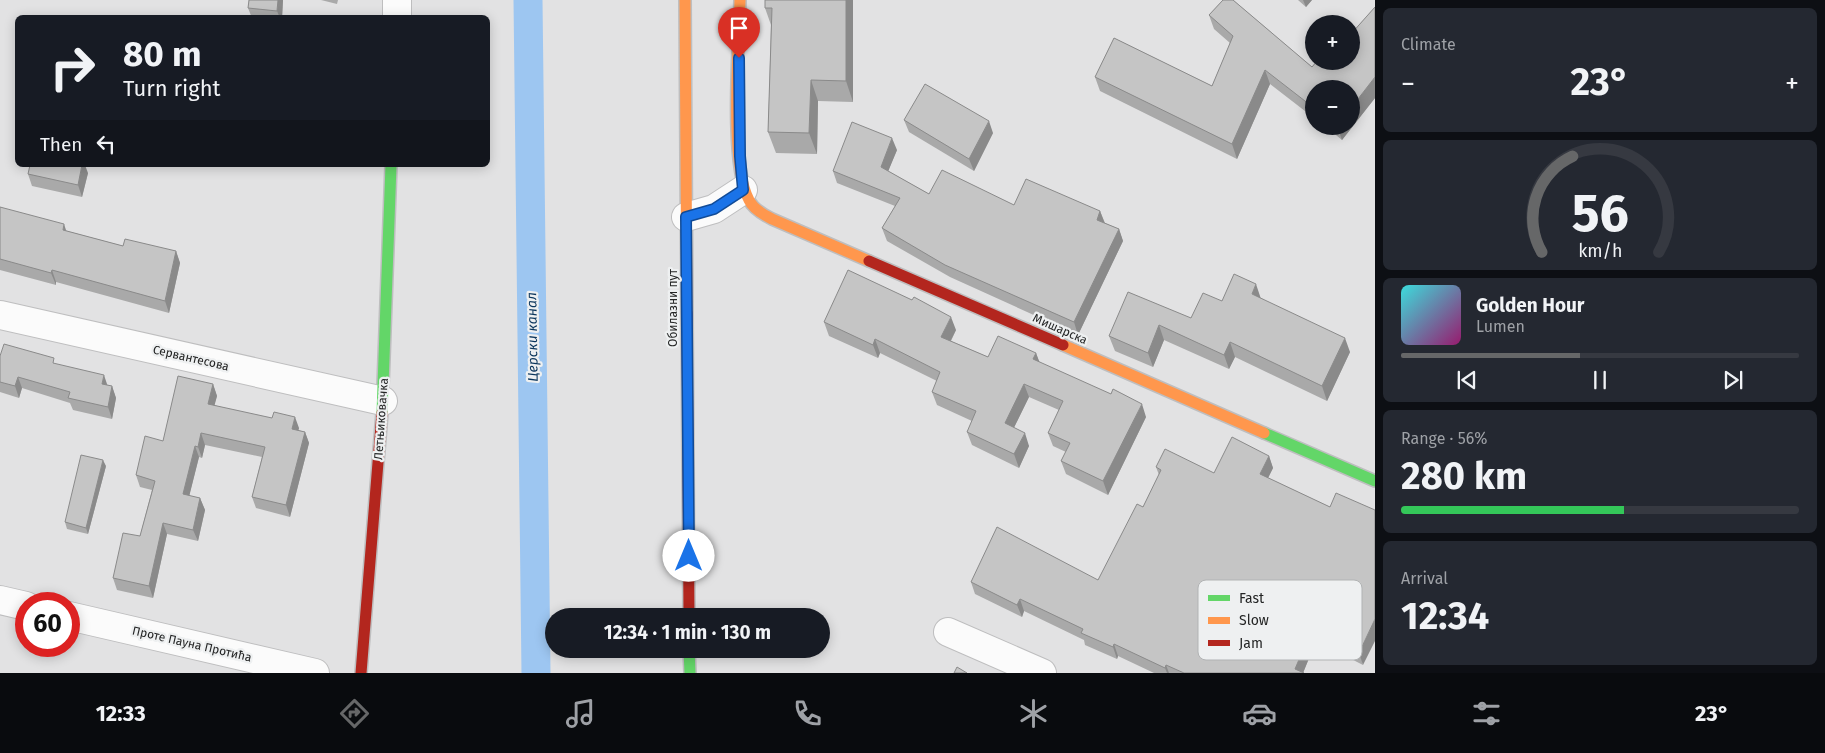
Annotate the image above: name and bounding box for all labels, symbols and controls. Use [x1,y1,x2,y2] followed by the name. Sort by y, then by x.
[718,7,760,58] pin
[725,14,753,42] icon: arrive
[1305,15,1360,135] map controls
[1305,15,1360,70] button: +
[123,33,202,75] text: 80 m
[40,35,105,100] icon: right
[1401,35,1456,54] text: Climate
[1571,59,1630,105] text: 23°
[1401,67,1415,100] text: −
[1785,67,1799,100] text: +
[123,75,220,102] text: Turn right
[1305,80,1360,135] button: −
[92,130,120,158] icon: left
[40,133,82,156] text: Then
[1571,182,1629,245] text: 56
[1578,240,1622,262] text: km/h
[666,269,680,347] street label: Обилазни пут
[523,292,542,382] water label: Церски канал
[1476,294,1585,317] text: Golden Hour
[1031,311,1089,347] street label: Мишарска
[1476,317,1525,336] text: Lumen
[152,342,230,374] street label: Сервантесова
[1453,366,1481,394] icon: previous
[1586,366,1614,394] icon: pause
[1719,366,1747,394] icon: next
[371,378,391,460] street label: Летњиковачка
[1401,429,1487,448] text: Range · 56%
[1401,453,1527,499] text: 280 km
[662,529,714,581] position arrow
[1401,569,1448,588] text: Arrival
[1198,580,1362,660] legend
[1239,590,1265,607] text: Fast
[15,592,80,657] speed limit sign: 60
[1401,593,1489,639] text: 12:34
[1239,612,1269,629] text: Slow
[604,621,771,644] text: 12:34 · 1 min · 130 m
[131,623,253,665] street label: Проте Пауна Протића
[1239,635,1263,652] text: Jam
[337,696,372,731] icon: directions
[563,696,598,731] icon: music
[790,696,825,731] icon: phone
[1016,696,1051,731] icon: climate
[1242,696,1277,731] icon: car
[1469,696,1504,731] icon: filters
[96,700,146,727] text: 12:33
[1695,700,1729,727] text: 23°

